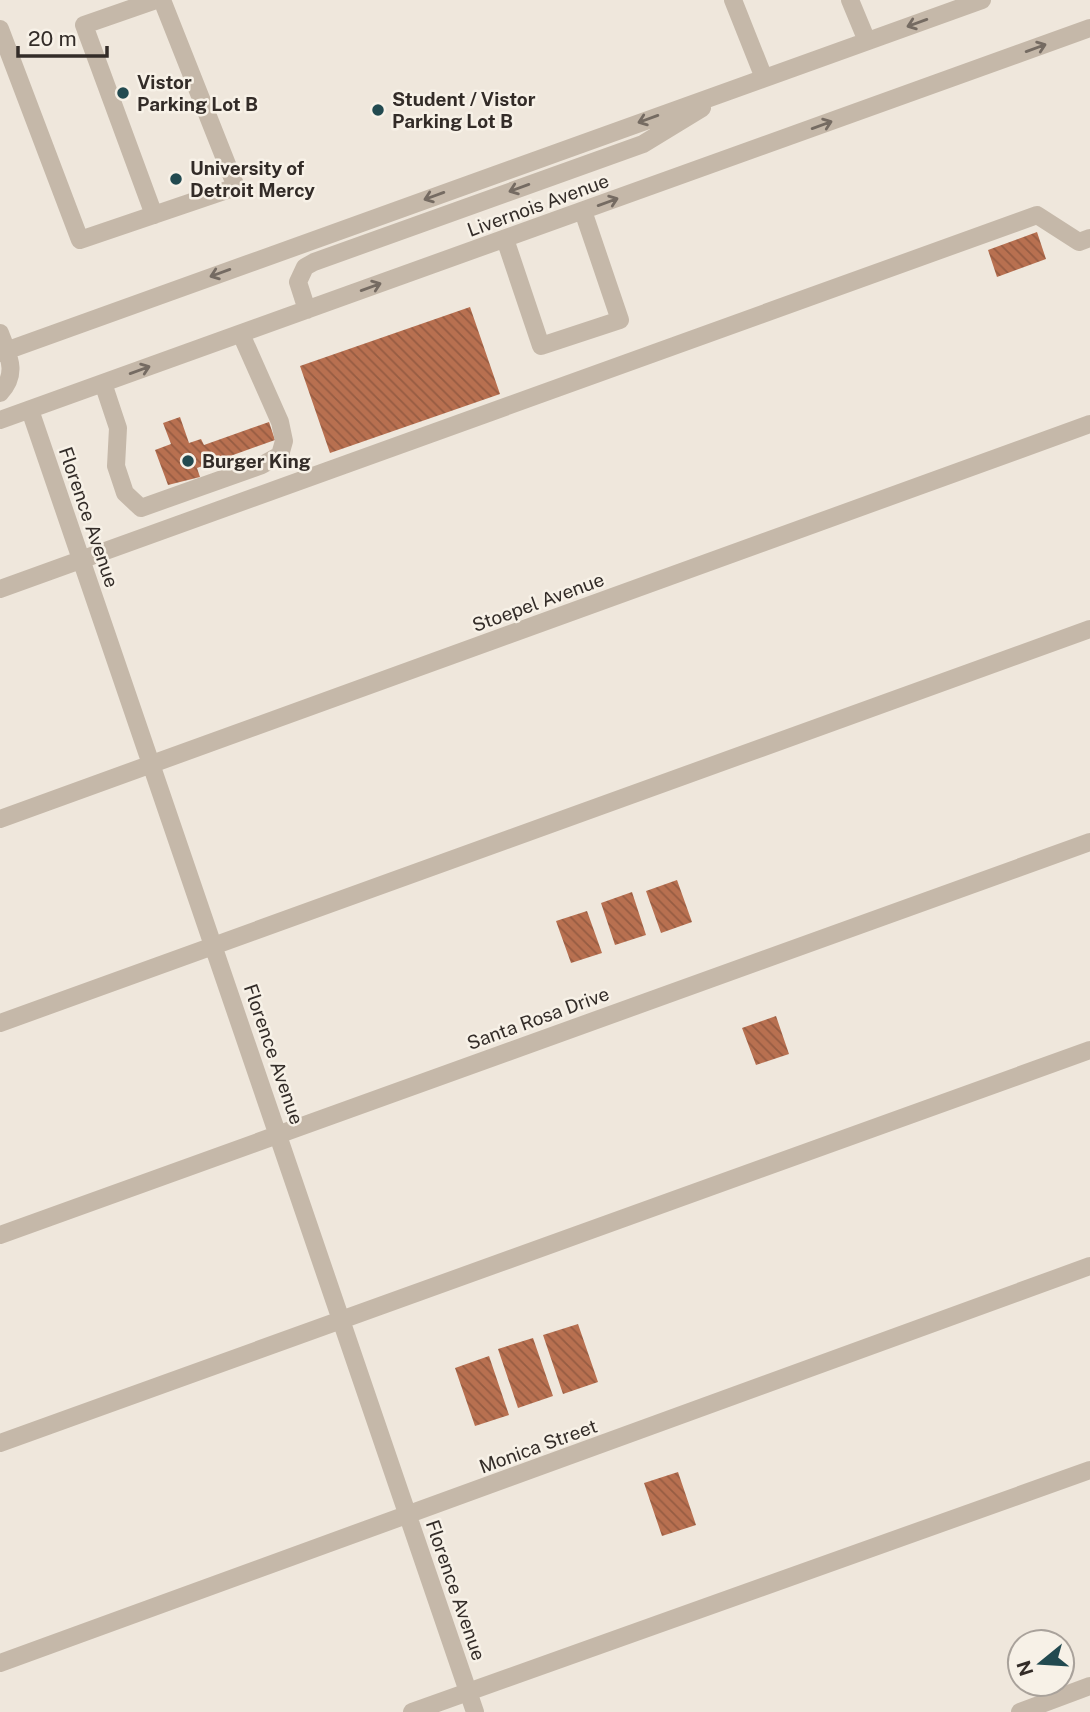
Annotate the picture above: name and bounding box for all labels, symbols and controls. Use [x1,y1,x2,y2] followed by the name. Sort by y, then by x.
[18,14,107,58] scale bar
[907,18,929,30] one-way arrow
[28,26,77,51] text: 20 m
[1025,41,1047,53] one-way arrow
[137,71,258,115] place label: Vistor Parking Lot B
[115,85,131,101] marker: Vistor Parking Lot B
[392,88,536,132] place label: Student / Vistor Parking Lot B
[370,102,386,118] marker: Student / Vistor Parking Lot B
[638,114,660,126] one-way arrow
[811,118,833,130] one-way arrow
[190,157,315,201] place label: University of Detroit Mercy
[464,169,612,241] street label: Livernois Avenue
[168,171,184,187] marker: University of Detroit Mercy
[509,183,531,196] one-way arrow
[423,190,445,203] one-way arrow
[597,195,619,207] one-way arrow
[209,268,231,280] one-way arrow
[359,280,381,292] one-way arrow
[128,363,150,375] one-way arrow
[55,444,123,590] street label: Florence Avenue
[202,450,311,472] place label: Burger King
[180,453,196,469] marker: Burger King
[469,568,607,636] street label: Stoepel Avenue
[240,981,308,1127] street label: Florence Avenue
[464,982,612,1054] street label: Santa Rosa Drive
[476,1414,600,1478] street label: Monica Street
[422,1517,490,1663] street label: Florence Avenue
[1006,1628,1076,1698] north arrow
[1012,1658,1038,1679] text: N

